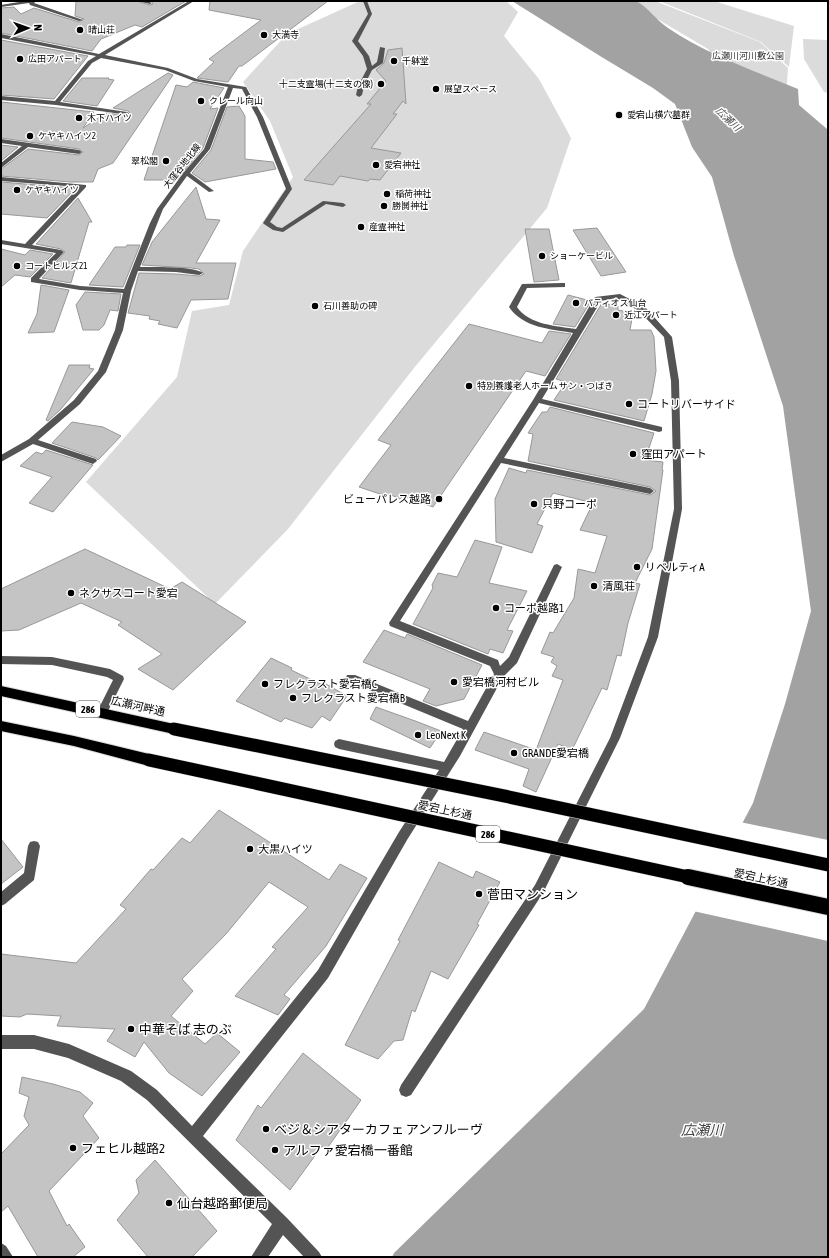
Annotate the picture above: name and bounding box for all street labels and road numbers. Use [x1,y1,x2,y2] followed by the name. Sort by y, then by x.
[161,141,203,190] street label: 大窪谷地北線
[110,694,166,718] street label: 広瀬河畔通
[76,701,100,717] road number: 286
[417,798,473,822] street label: 愛宕上杉通
[476,826,500,842] road number: 286
[733,866,789,890] street label: 愛宕上杉通

